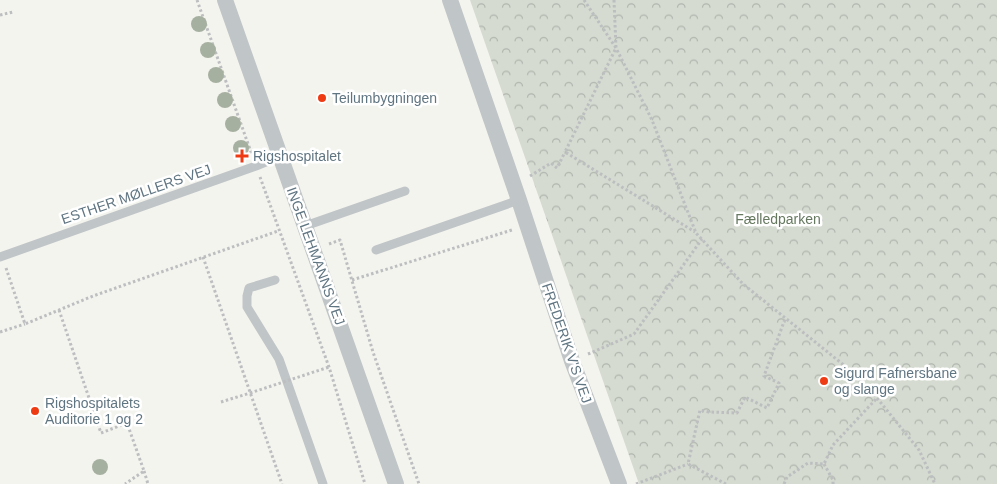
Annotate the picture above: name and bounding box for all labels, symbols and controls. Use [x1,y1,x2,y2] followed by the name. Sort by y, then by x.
[332,90,437,106] place label: Teilumbygningen
[316,92,328,104] marker: Teilumbygningen
[253,148,341,164] place label: Rigshospitalet
[235,149,249,163] marker: Rigshospitalet
[59,161,213,227] street label: ESTHER MØLLERS VEJ
[284,185,348,327] street label: INGE LEHMANNS VEJ
[735,211,821,227] park label: Fælledparken
[539,281,595,405] street label: FREDERIK V'S VEJ
[834,365,957,397] place label: Sigurd Fafnersbane og slange
[818,375,830,387] marker: Sigurd Fafnersbane og slange
[45,395,143,427] place label: Rigshospitalets Auditorie 1 og 2
[29,405,41,417] marker: Rigshospitalets Auditorie 1 og 2

